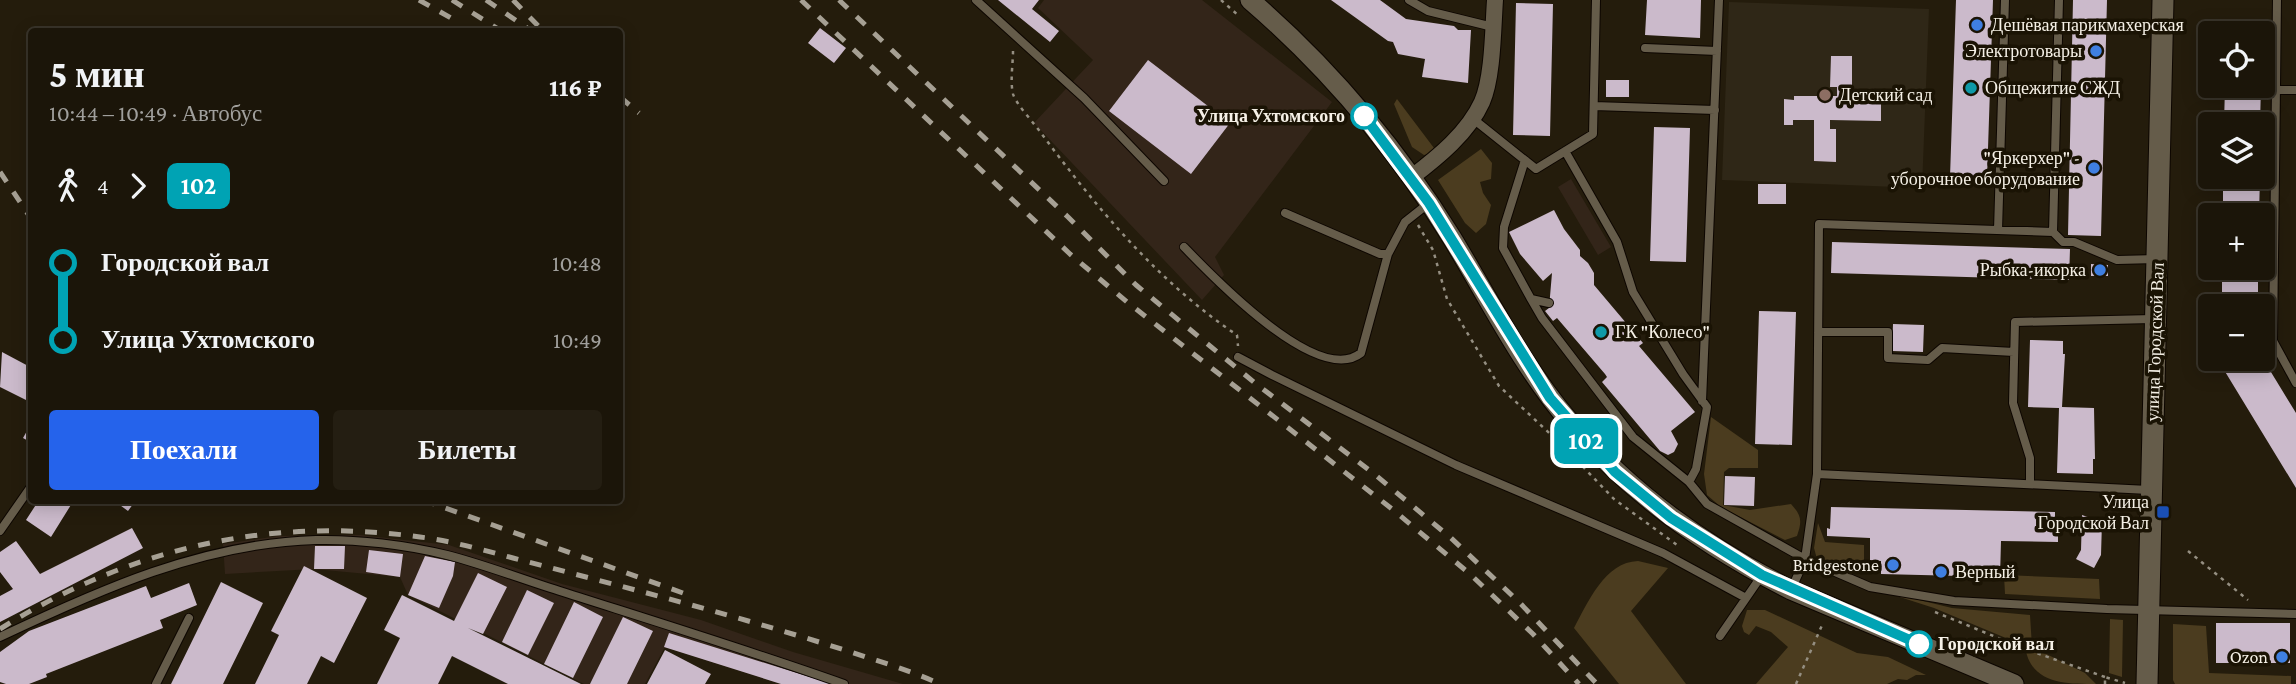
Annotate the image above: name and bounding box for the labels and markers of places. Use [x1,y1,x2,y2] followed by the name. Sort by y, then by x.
[1991,15,2184,35] place label: Дешёвая парикмахерская
[1969,17,1985,33] marker: Дешёвая парикмахерская
[1965,41,2082,61] place label: Электротовары
[2088,43,2104,59] marker: Электротовары
[1985,78,2120,98] place label: Общежитие СЖД
[1963,80,1979,96] marker: Общежитие СЖД
[1839,85,1932,105] place label: Детский сад
[1817,87,1833,103] marker: Детский сад
[1351,103,1377,129] marker: Улица Ухтомского
[1197,106,1345,126] place label: Улица Ухтомского
[1891,148,2080,189] place label: "Яркерхер" - уборочное оборудование
[2086,160,2102,176] marker: "Яркерхер" - уборочное оборудование
[1980,260,2086,280] place label: Рыбка-икорка
[2092,262,2108,278] marker: Рыбка-икорка
[1615,322,1710,342] place label: ГК "Колесо"
[1593,324,1609,340] marker: ГК "Колесо"
[2038,492,2149,533] place label: Улица Городской Вал
[2155,504,2171,520] marker: Улица Городской Вал
[1793,555,1879,575] place label: Bridgestone
[1885,557,1901,573] marker: Bridgestone
[1955,562,2016,582] place label: Верный
[1933,564,1949,580] marker: Верный
[1906,631,1932,657] marker: Городской вал
[1938,634,2054,654] place label: Городской вал
[2230,647,2268,667] place label: Ozon
[2274,649,2290,665] marker: Ozon

